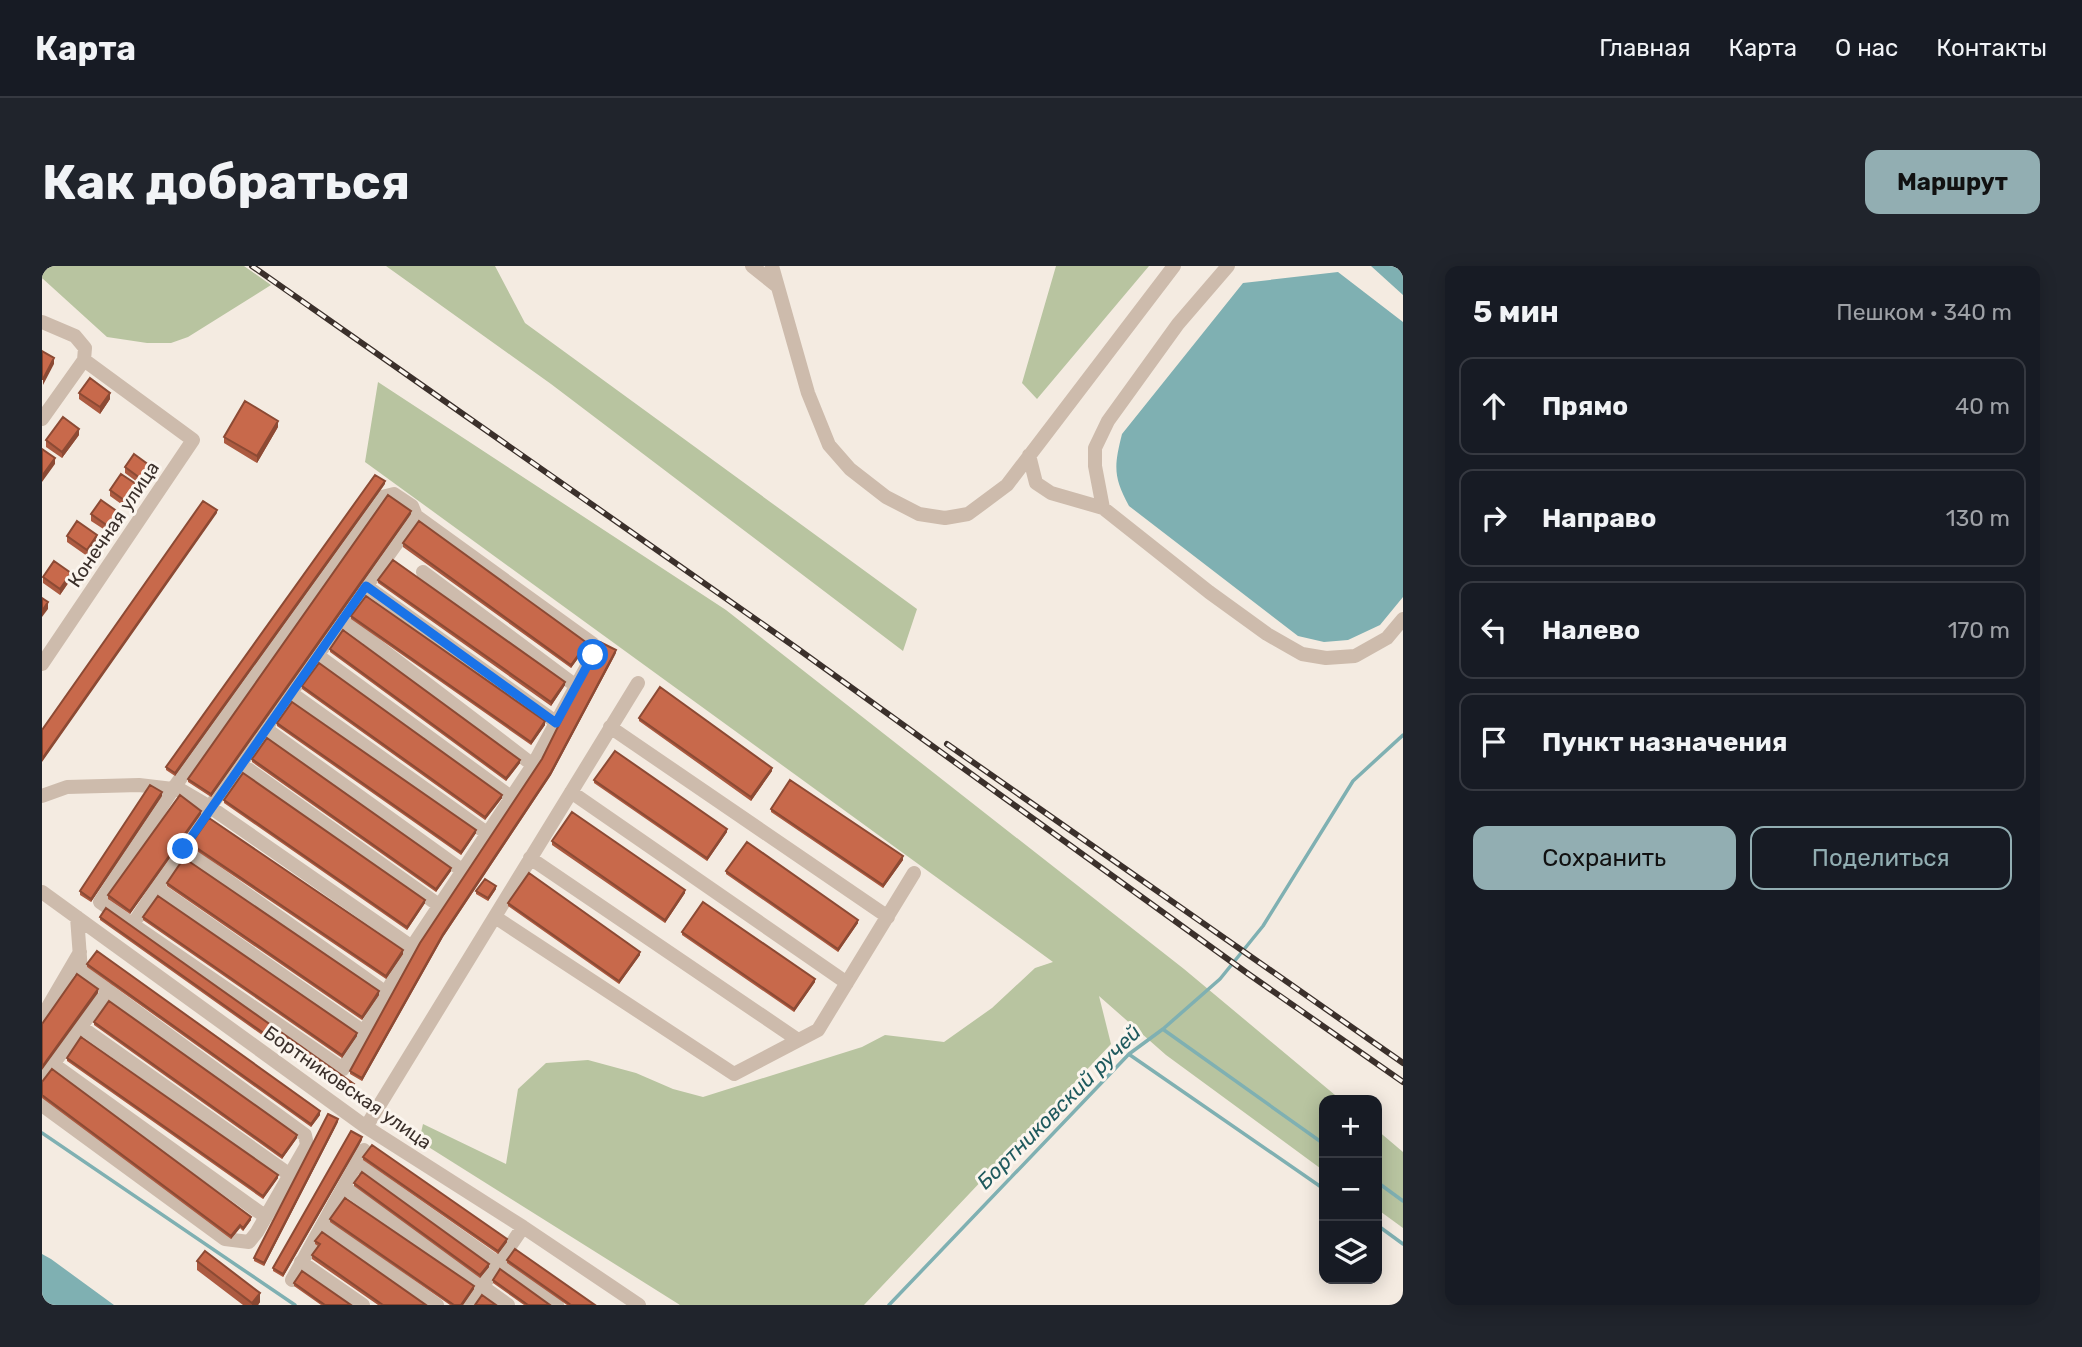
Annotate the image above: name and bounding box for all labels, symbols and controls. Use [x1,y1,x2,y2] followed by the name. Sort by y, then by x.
[35,29,136,68] text: Карта
[1599,34,1691,62] text: Главная
[1729,34,1797,62] text: Карта
[1835,34,1898,62] text: О нас
[1936,34,2047,62] text: Контакты
[1865,150,2040,214] button: Маршрут
[42,153,410,211] text: Как добраться
[1473,294,1559,330] text: 5 мин
[1836,298,2012,326] text: Пешком · 340 m
[1475,387,1513,425] icon: ahead
[1542,391,1628,422] text: Прямо
[1955,392,2010,420] text: 40 m
[63,457,164,592] street label: Конечная улица
[1475,499,1513,537] icon: right
[1542,503,1656,534] text: Направо
[1946,504,2010,532] text: 130 m
[1475,611,1513,649] icon: left
[1542,615,1640,646] text: Налево
[1948,616,2010,644] text: 170 m
[577,639,608,670] route start
[1475,723,1513,761] icon: arrive
[1542,727,1787,758] text: Пункт назначения
[1473,826,1736,890] button: Сохранить
[1750,826,2012,890] button: Поделиться
[167,833,198,864] route end
[971,1019,1146,1194] water label: Бортниковский ручей
[259,1021,436,1154] street label: Бортниковская улица
[1319,1095,1382,1284] map controls
[1319,1095,1382,1158] button: +
[1319,1158,1382,1221] button: −
[1319,1221,1382,1284] button: layers

